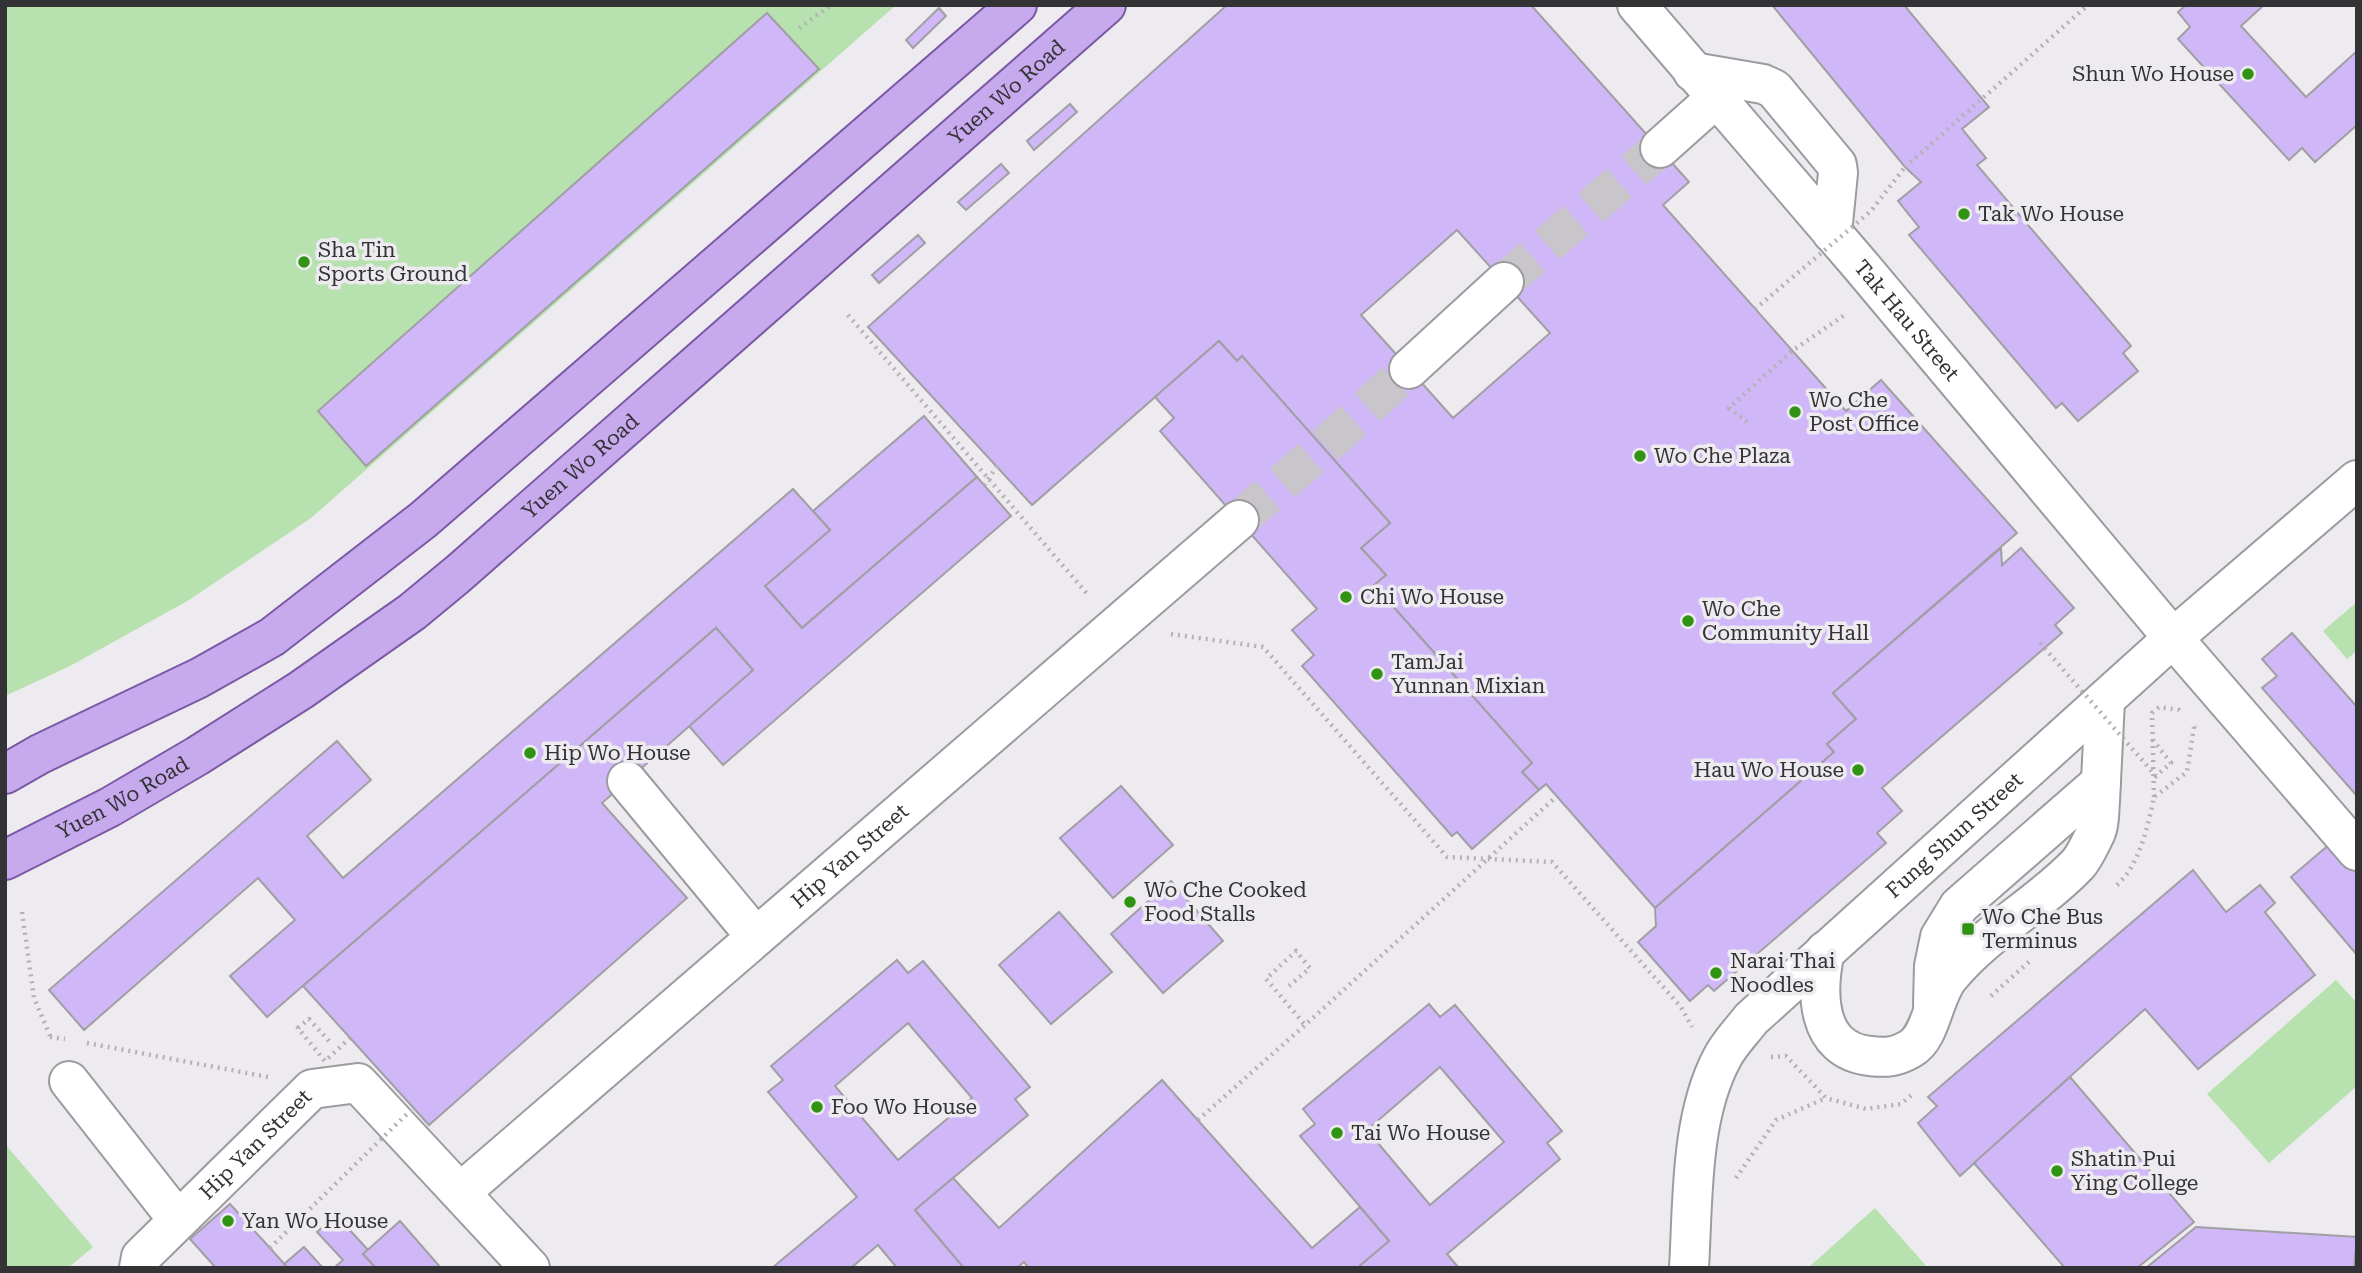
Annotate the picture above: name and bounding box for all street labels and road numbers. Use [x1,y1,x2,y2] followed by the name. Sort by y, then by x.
[943,34,1070,150] street label: Yuen Wo Road
[1849,255,1964,386] street label: Tak Hau Street
[517,409,644,524] street label: Yuen Wo Road
[53,751,193,844] street label: Yuen Wo Road
[1881,768,2028,903] street label: Fung Shun Street
[787,799,913,913] street label: Hip Yan Street
[195,1084,317,1204] street label: Hip Yan Street

